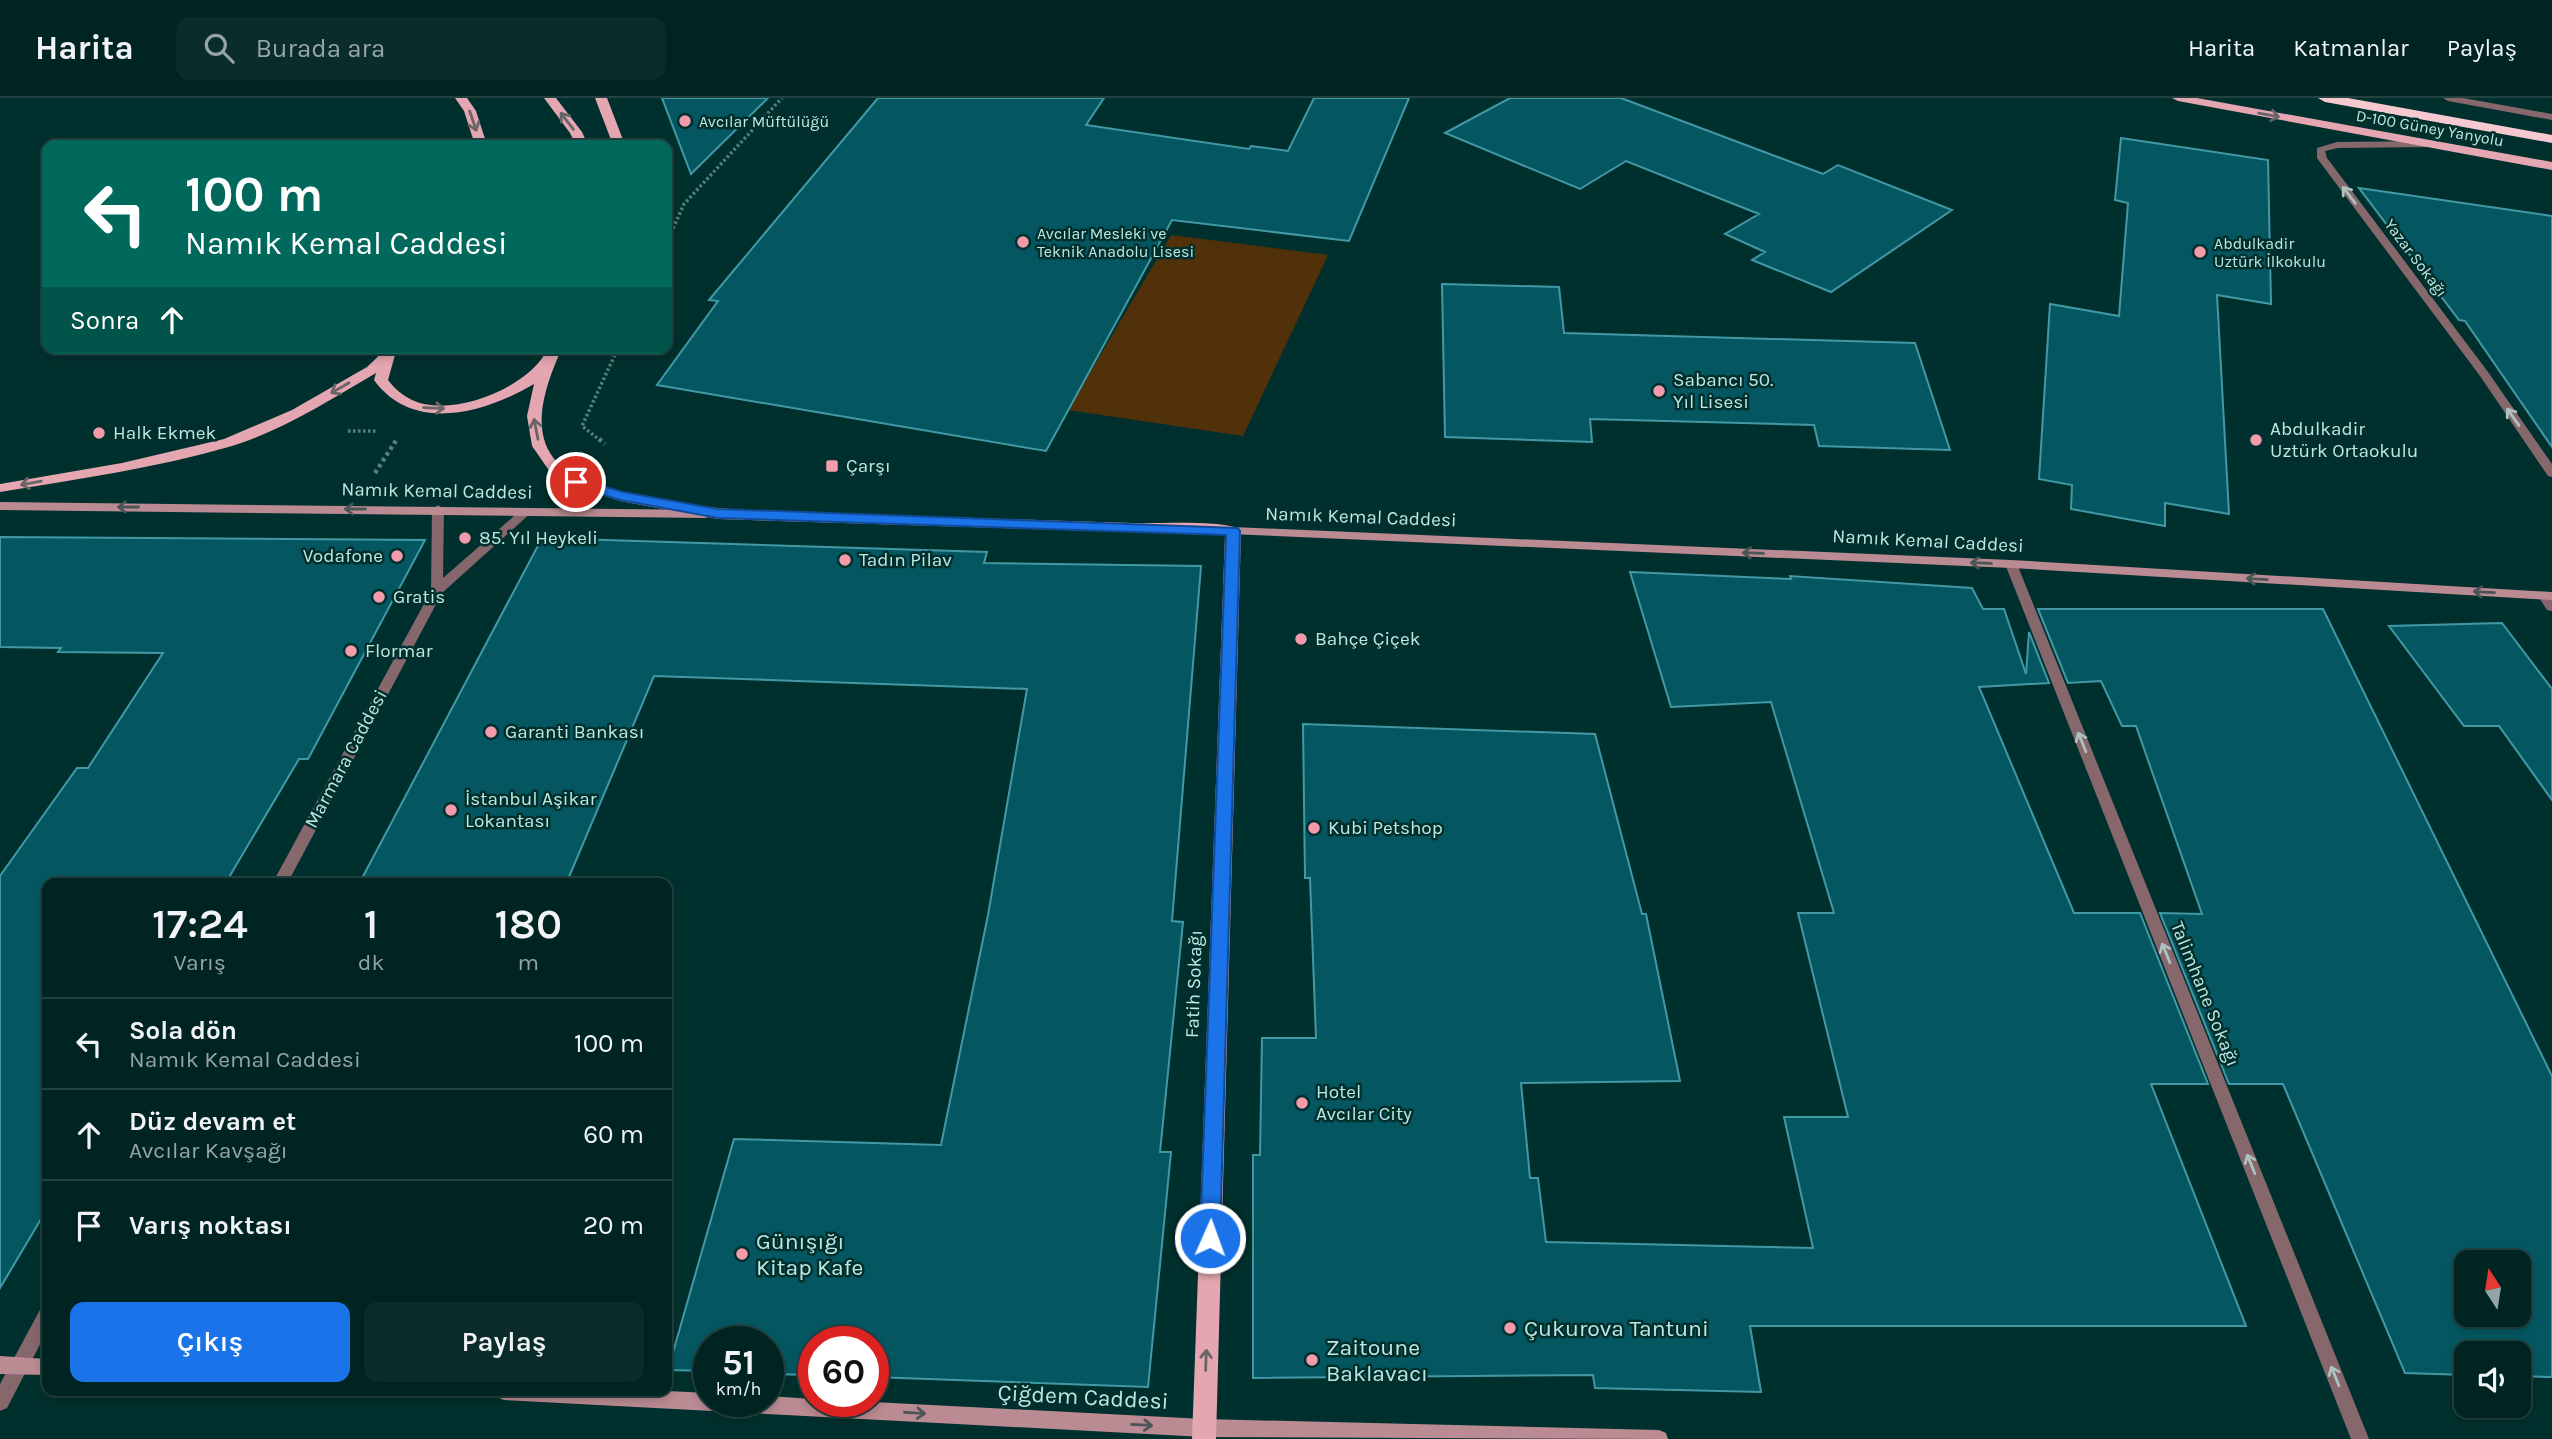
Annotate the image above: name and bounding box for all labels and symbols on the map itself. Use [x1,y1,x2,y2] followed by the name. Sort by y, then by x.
[2355,106,2505,150] street label: D-100 Güney Yanyolu
[468,109,480,131] one-way arrow
[2257,109,2280,122] one-way arrow
[560,112,575,131] one-way arrow
[699,112,829,131] place label: Avcılar Müftülüğü
[677,113,693,129] marker: Avcılar Müftülüğü
[2342,186,2357,204] one-way arrow
[2381,215,2451,301] street label: Yazar Sokağı
[1037,224,1194,261] place label: Avcılar Mesleki ve Teknik Anadolu Lisesi
[1015,234,1031,250] marker: Avcılar Mesleki ve Teknik Anadolu Lisesi
[2214,234,2326,271] place label: Abdulkadir Uztürk İlkokulu
[2192,244,2208,260] marker: Abdulkadir Uztürk İlkokulu
[1673,369,1774,413] place label: Sabancı 50. Yıl Lisesi
[331,382,351,396] one-way arrow
[1651,383,1667,399] marker: Sabancı 50. Yıl Lisesi
[422,401,445,414] one-way arrow
[2506,408,2520,427] one-way arrow
[529,418,542,441] one-way arrow
[2270,418,2418,462] place label: Abdulkadir Uztürk Ortaokulu
[113,422,217,444] place label: Halk Ekmek
[91,425,107,441] marker: Halk Ekmek
[2248,432,2264,448] marker: Abdulkadir Uztürk Ortaokulu
[546,452,606,512] pin
[846,455,891,477] place label: Çarşı
[824,458,840,474] marker: Çarşı
[21,477,43,490] one-way arrow
[341,478,533,504] street label: Namık Kemal Caddesi
[117,500,140,514] one-way arrow
[344,502,367,516] one-way arrow
[1265,503,1457,531] street label: Namık Kemal Caddesi
[1832,525,2024,557] street label: Namık Kemal Caddesi
[479,527,598,549] place label: 85. Yıl Heykeli
[457,530,473,546] marker: 85. Yıl Heykeli
[303,545,383,567] place label: Vodafone
[1742,547,1765,560] one-way arrow
[389,548,405,564] marker: Vodafone
[859,549,952,571] place label: Tadın Pilav
[837,552,853,568] marker: Tadın Pilav
[1970,556,1993,569] one-way arrow
[2246,572,2269,585] one-way arrow
[393,586,445,608] place label: Gratis
[2473,586,2496,599] one-way arrow
[371,589,387,605] marker: Gratis
[1315,628,1421,650] place label: Bahçe Çiçek
[1293,631,1309,647] marker: Bahçe Çiçek
[365,640,433,662] place label: Flormar
[343,643,359,659] marker: Flormar
[300,686,392,832] street label: Marmara Caddesi
[505,721,644,743] place label: Garanti Bankası
[483,724,499,740] marker: Garanti Bankası
[2074,731,2087,753] one-way arrow
[465,788,597,832] place label: İstanbul Aşikar Lokantası
[443,802,459,818] marker: İstanbul Aşikar Lokantası
[1328,817,1443,839] place label: Kubi Petshop
[1306,820,1322,836] marker: Kubi Petshop
[2166,918,2244,1070] street label: Talimhane Sokağı
[1181,930,1207,1038] street label: Fatih Sokağı
[2159,943,2172,964] one-way arrow
[1316,1081,1412,1125] place label: Hotel Avcılar City
[1294,1095,1310,1111] marker: Hotel Avcılar City
[2243,1154,2256,1176] one-way arrow
[1173,1201,1247,1275] position arrow
[756,1228,863,1281] place label: Günışığı Kitap Kafe
[734,1246,750,1262] marker: Günışığı Kitap Kafe
[2454,1250,2530,1326] north arrow
[1524,1315,1709,1342] place label: Çukurova Tantuni
[1502,1320,1518,1336] marker: Çukurova Tantuni
[798,1326,889,1417] speed limit sign: 60
[1326,1334,1428,1387] place label: Zaitoune Baklavacı
[1200,1348,1213,1371] one-way arrow
[1304,1352,1320,1368] marker: Zaitoune Baklavacı
[2328,1365,2341,1387] one-way arrow
[997,1379,1169,1415] street label: Çiğdem Caddesi
[903,1406,926,1419] one-way arrow
[1130,1418,1153,1431] one-way arrow

